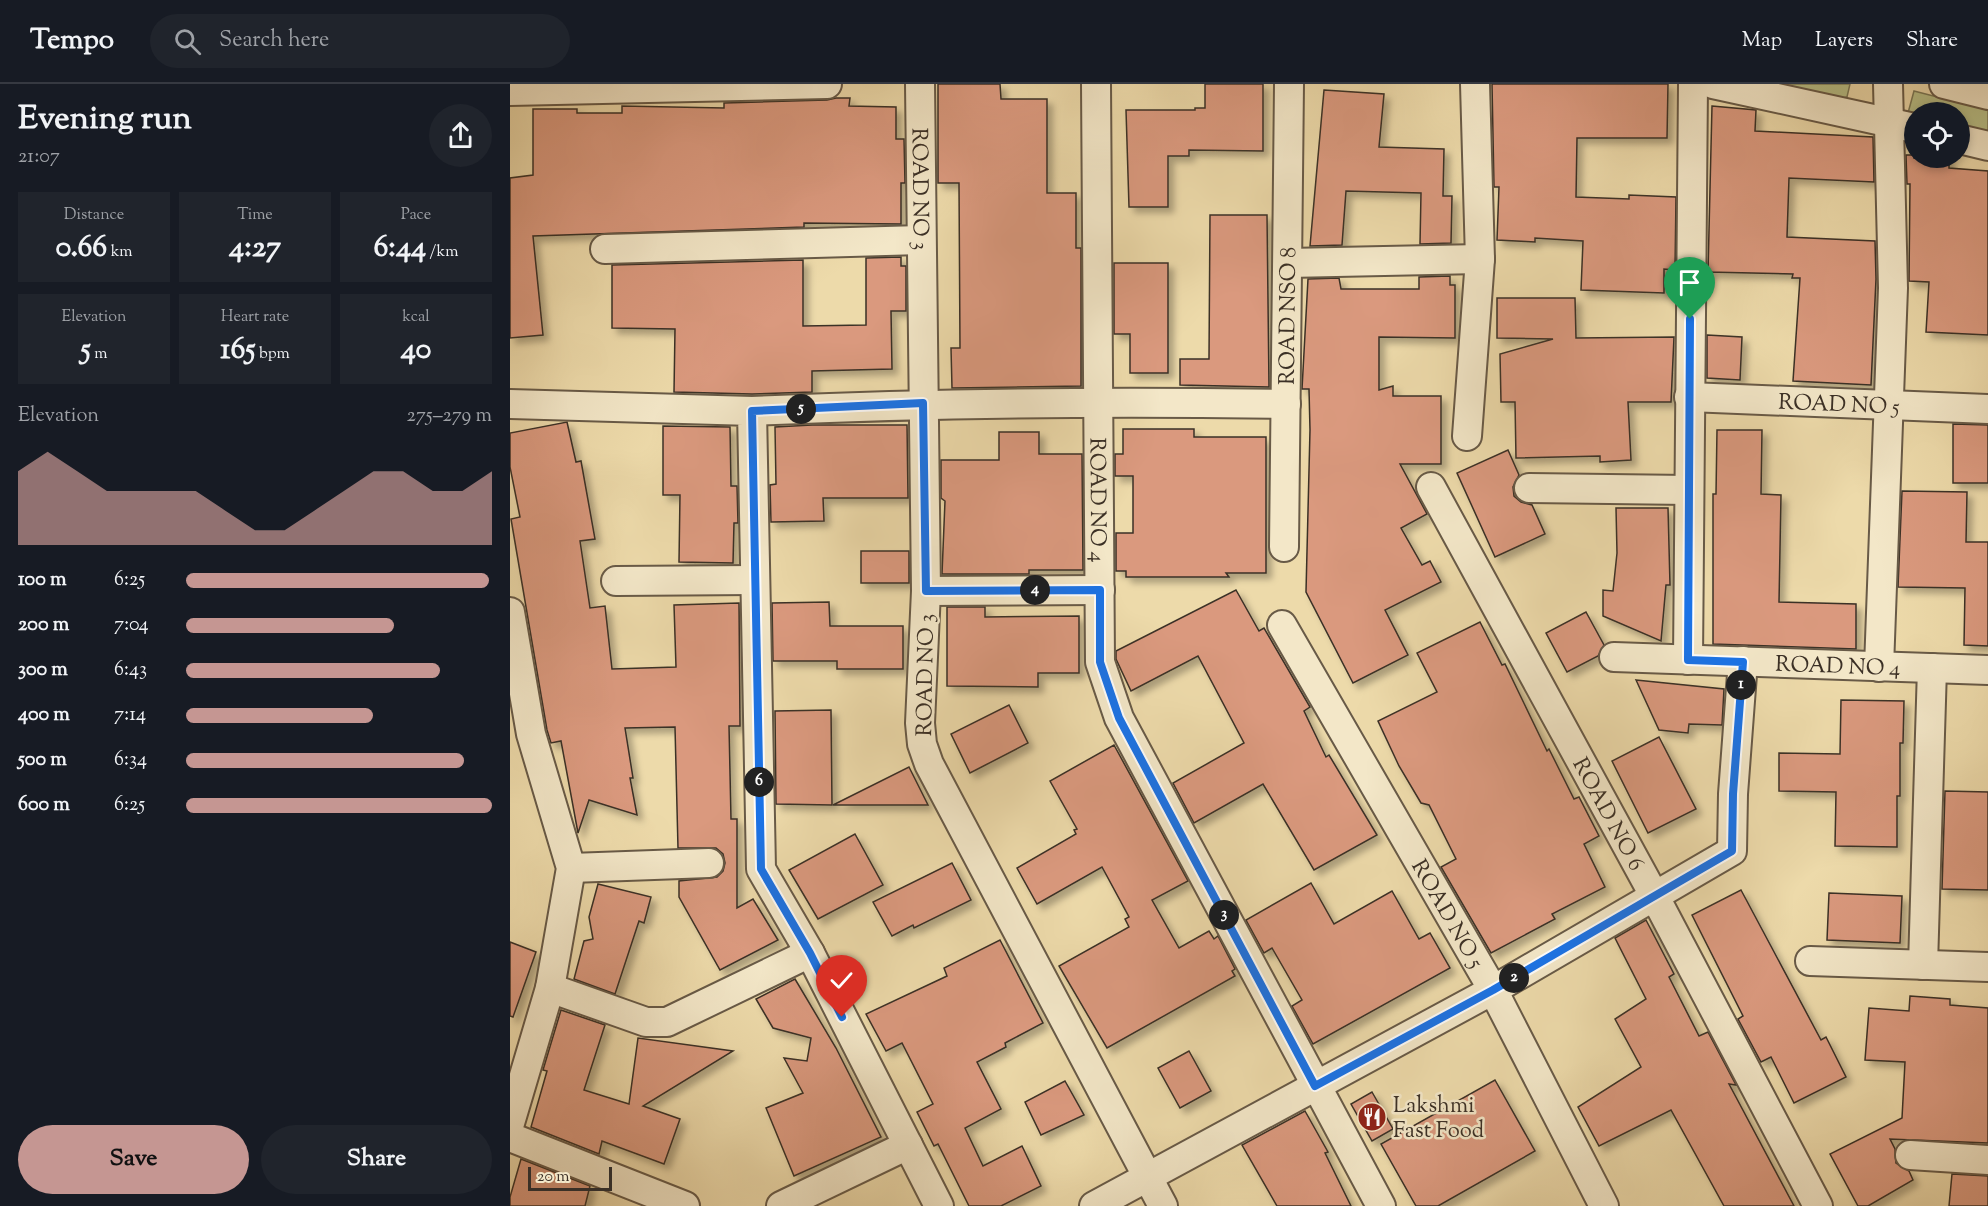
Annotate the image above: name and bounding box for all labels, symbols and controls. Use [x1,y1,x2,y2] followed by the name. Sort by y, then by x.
[150,14,570,68] search box
[30,21,114,61] text: Tempo
[171,25,204,58] icon: search
[219,25,329,57] text: Search here
[1742,26,1782,56] text: Map
[1815,26,1873,56] text: Layers
[1906,26,1958,56] text: Share
[18,96,192,144] text: Evening run
[1904,102,1970,168] map controls
[1904,102,1970,168] button: locate
[429,104,492,167] button: share
[902,127,935,251] street label: ROAD NO 3
[18,143,60,172] text: 21:07
[64,204,124,227] text: Distance
[237,204,273,227] text: Time
[401,204,431,227] text: Pace
[55,227,107,270] text: 0.66
[229,227,281,270] text: 4:27
[374,227,426,270] text: 6:44
[107,241,133,264] text: km
[426,241,459,264] text: /km
[1273,247,1306,385] street label: ROAD NSO 8
[1664,257,1715,319] pin
[1673,266,1706,299] icon: arrive
[62,306,126,329] text: Elevation
[221,306,289,329] text: Heart rate
[402,306,430,329] text: kcal
[81,329,91,372] text: 5
[220,329,256,372] text: 165
[401,329,431,372] text: 40
[91,343,107,366] text: m
[256,343,290,366] text: bpm
[1777,388,1901,424] street label: ROAD NO 5
[786,394,816,424] pin: 5
[798,397,804,420] text: 5
[18,402,99,431] text: Elevation
[406,402,492,431] text: 275–279 m
[1079,437,1112,563] street label: ROAD NO 4
[18,566,67,595] text: 100 m
[114,566,145,595] text: 6:25
[1020,575,1050,605] pin: 4
[1031,578,1039,601] text: 4
[18,611,69,640] text: 200 m
[114,611,149,640] text: 7:04
[910,613,944,737] street label: ROAD NO 3
[1775,650,1901,686] street label: ROAD NO 4
[18,656,68,685] text: 300 m
[114,656,147,685] text: 6:43
[1726,670,1756,700] pin: 1
[1738,673,1744,696] text: 1
[18,701,70,730] text: 400 m
[114,701,146,730] text: 7:14
[18,746,67,775] text: 500 m
[114,746,147,775] text: 6:34
[1563,752,1651,877] street label: ROAD NO 6
[744,767,774,797] pin: 6
[755,770,763,793] text: 6
[18,791,70,820] text: 600 m
[114,791,145,820] text: 6:25
[1402,854,1491,976] street label: ROAD NO 5
[1209,900,1239,930] pin: 3
[1221,903,1227,926] text: 3
[816,955,867,1017] pin
[1499,963,1529,993] pin: 2
[825,964,858,997] icon: check
[1510,966,1518,989] text: 2
[1393,1091,1484,1148] place label: Lakshmi Fast Food
[1356,1101,1388,1133] restaurant icon: Lakshmi Fast Food
[18,1125,249,1194] button: Save
[261,1125,492,1194] button: Share
[528,1164,612,1192] scale bar
[537,1166,570,1189] text: 20 m

